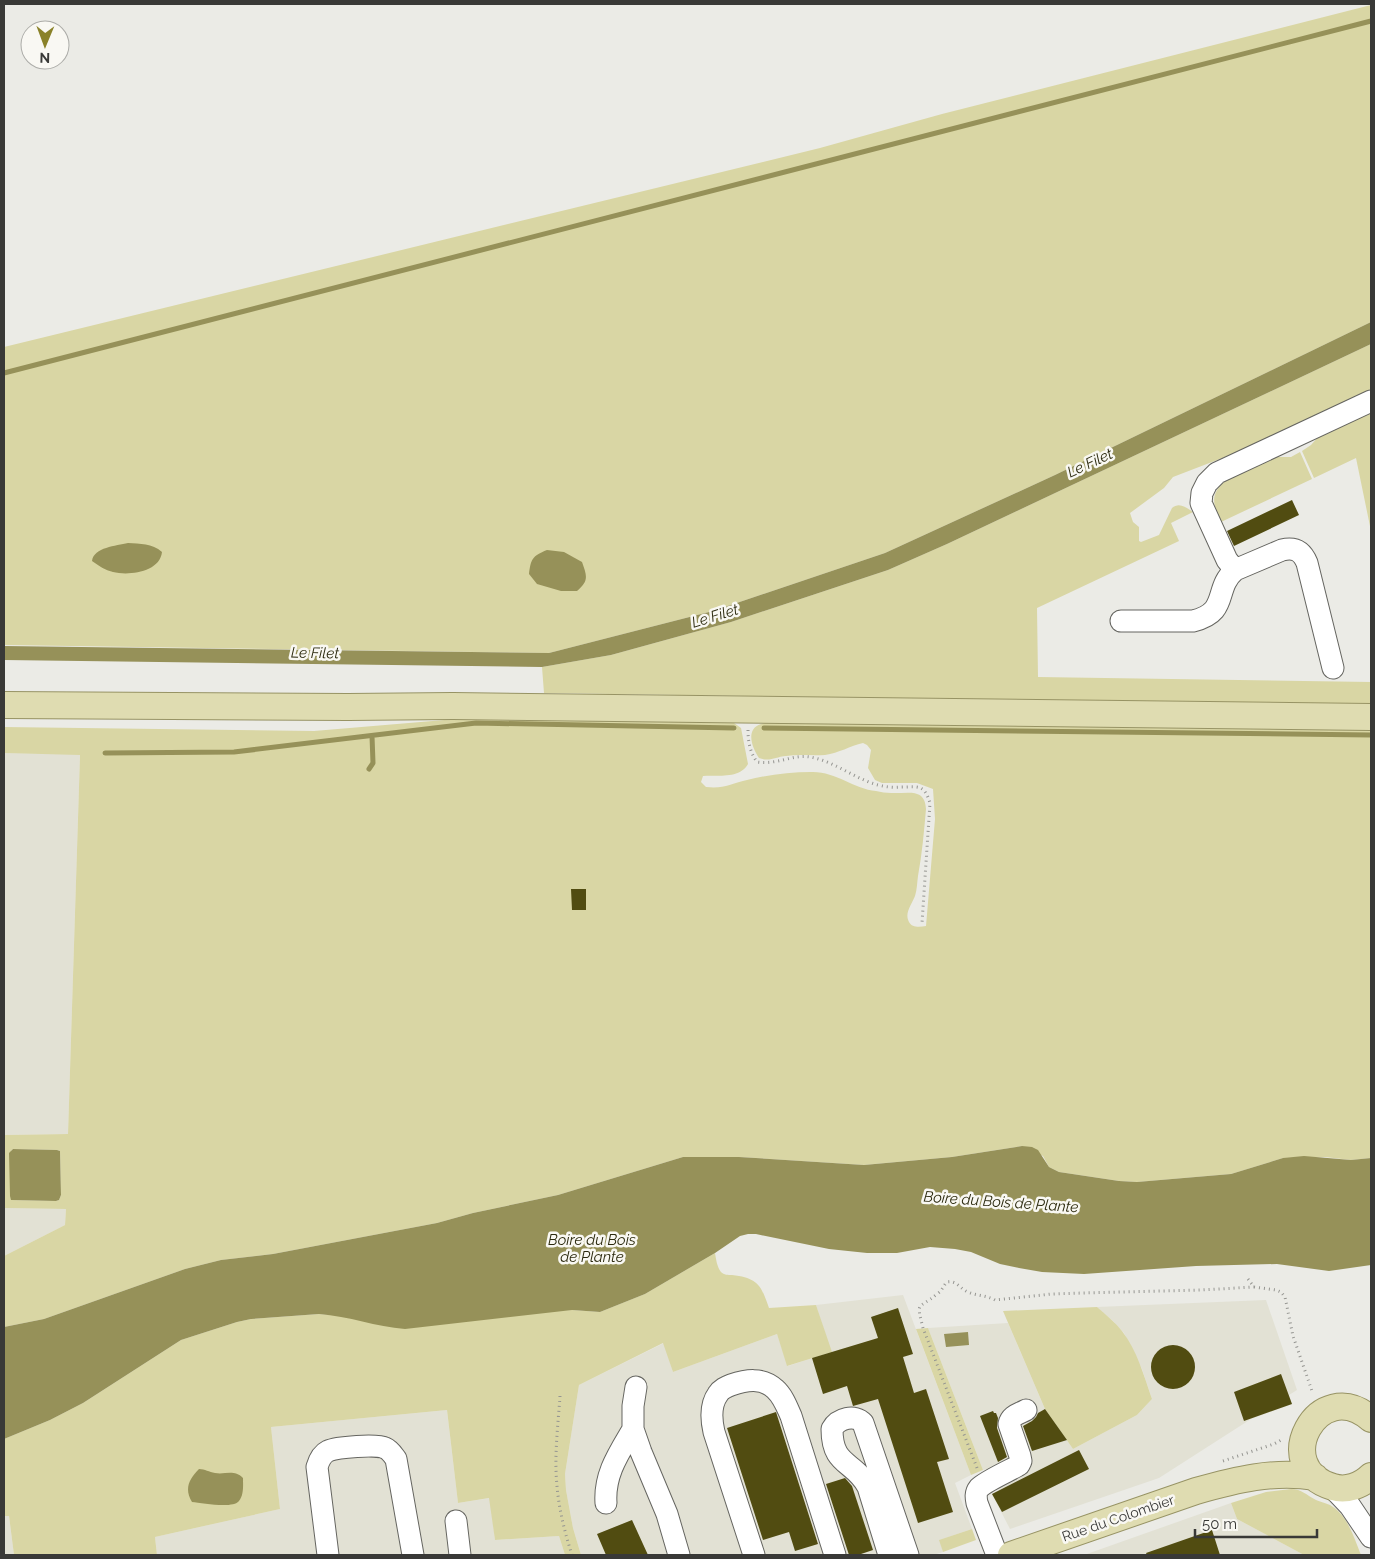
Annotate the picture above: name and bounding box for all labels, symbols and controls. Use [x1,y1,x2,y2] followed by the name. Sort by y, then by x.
[20,20,70,70] north arrow
[39,50,50,66] text: N
[1064,445,1116,481] water label: Le Filet
[689,600,741,632] water label: Le Filet
[291,644,339,662] water label: Le Filet
[923,1188,1079,1216] water label: Boire du Bois de Plante
[548,1231,636,1266] water label: Boire du Bois de Plante
[1060,1491,1176,1545] street label: Rue du Colombier
[1195,1506,1318,1538] scale bar
[1202,1515,1237,1533] text: 50 m

